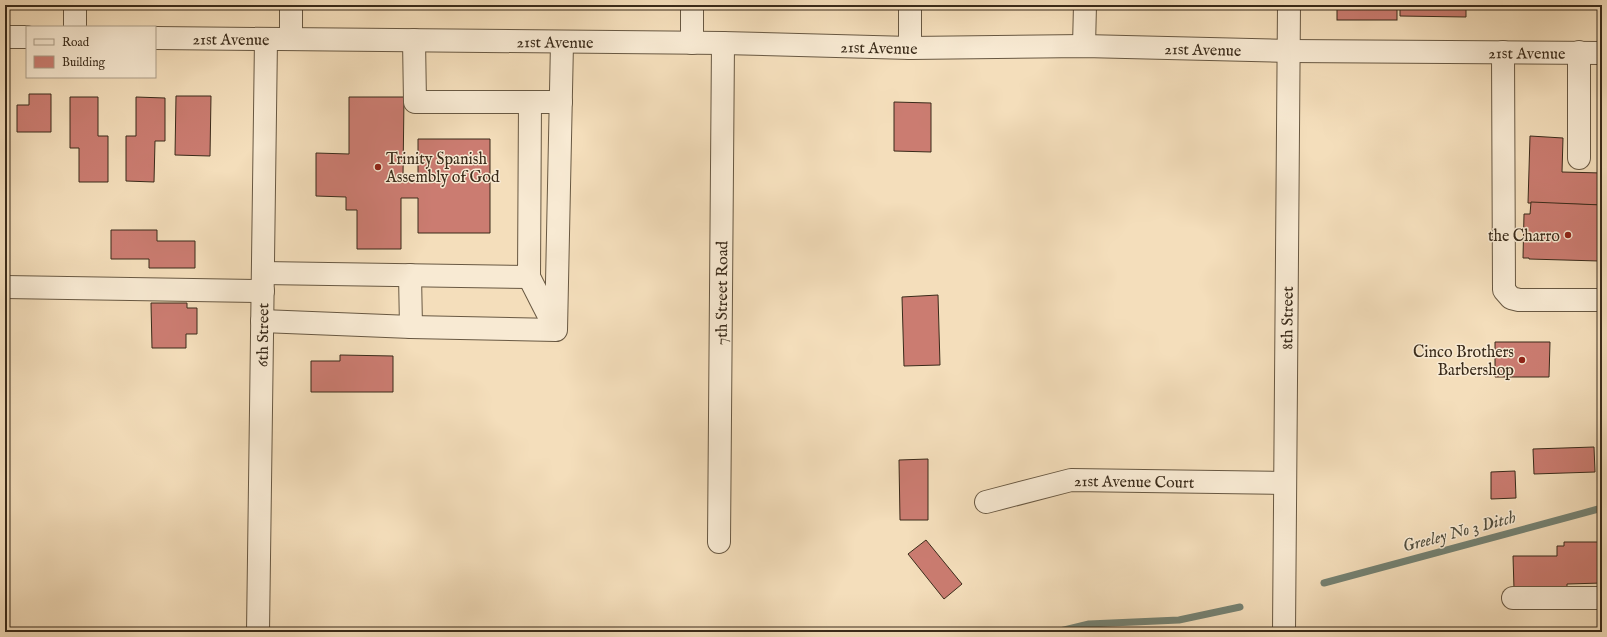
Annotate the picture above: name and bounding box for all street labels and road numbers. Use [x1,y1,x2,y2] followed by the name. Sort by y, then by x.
[192,30,270,51] street label: 21st Avenue
[516,33,594,54] street label: 21st Avenue
[840,38,918,60] street label: 21st Avenue
[1164,40,1242,62] street label: 21st Avenue
[1488,44,1565,65] street label: 21st Avenue
[713,240,733,345] street label: 7th Street Road
[1278,286,1299,350] street label: 8th Street
[254,302,274,367] street label: 6th Street
[1074,472,1195,494] street label: 21st Avenue Court

